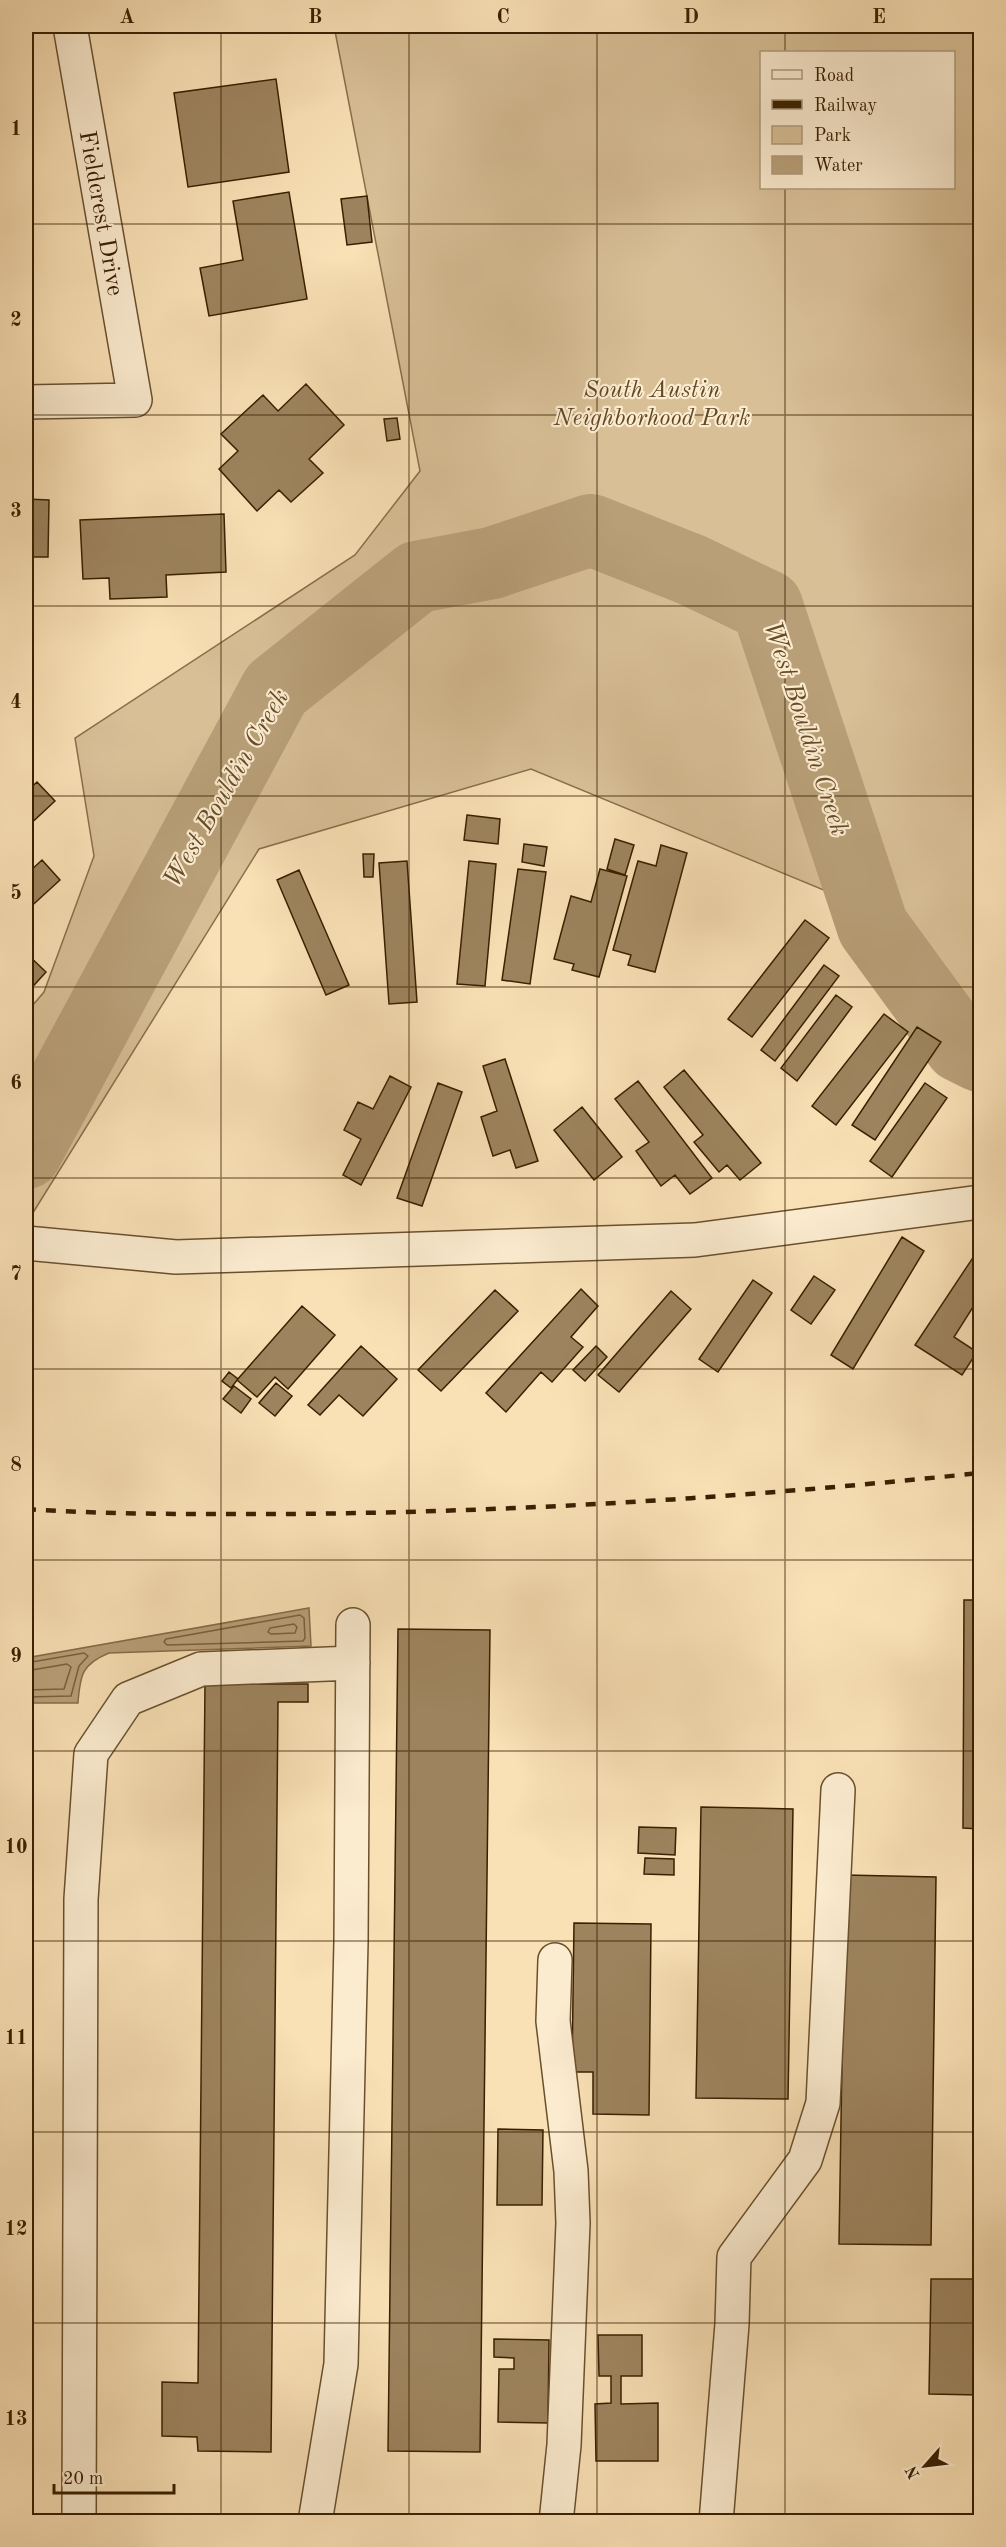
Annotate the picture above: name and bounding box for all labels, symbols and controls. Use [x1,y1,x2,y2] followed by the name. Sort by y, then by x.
[119,8,135,28] text: A
[308,8,322,28] text: B
[496,8,510,28] text: C
[683,8,699,28] text: D
[872,8,886,28] text: E
[760,51,955,189] legend
[814,67,854,85] text: Road
[814,97,877,115] text: Railway
[10,120,22,140] text: 1
[814,127,851,145] text: Park
[74,129,126,298] street label: Fieldcrest Drive
[814,157,863,175] text: Water
[10,311,22,331] text: 2
[552,379,751,431] park label: South Austin Neighborhood Park
[10,502,22,522] text: 3
[758,618,852,840] water label: West Bouldin Creek
[159,685,294,893] water label: West Bouldin Creek
[10,693,22,713] text: 4
[10,883,22,904] text: 5
[10,1074,22,1094] text: 6
[10,1265,22,1285] text: 7
[10,1456,22,1476] text: 8
[10,1647,22,1667] text: 9
[4,1838,28,1858] text: 10
[4,2029,28,2049] text: 11
[4,2220,28,2240] text: 12
[4,2410,28,2430] text: 13
[895,2436,955,2496] north arrow
[54,2457,174,2495] scale bar
[903,2462,923,2481] text: N
[63,2470,103,2488] text: 20 m

